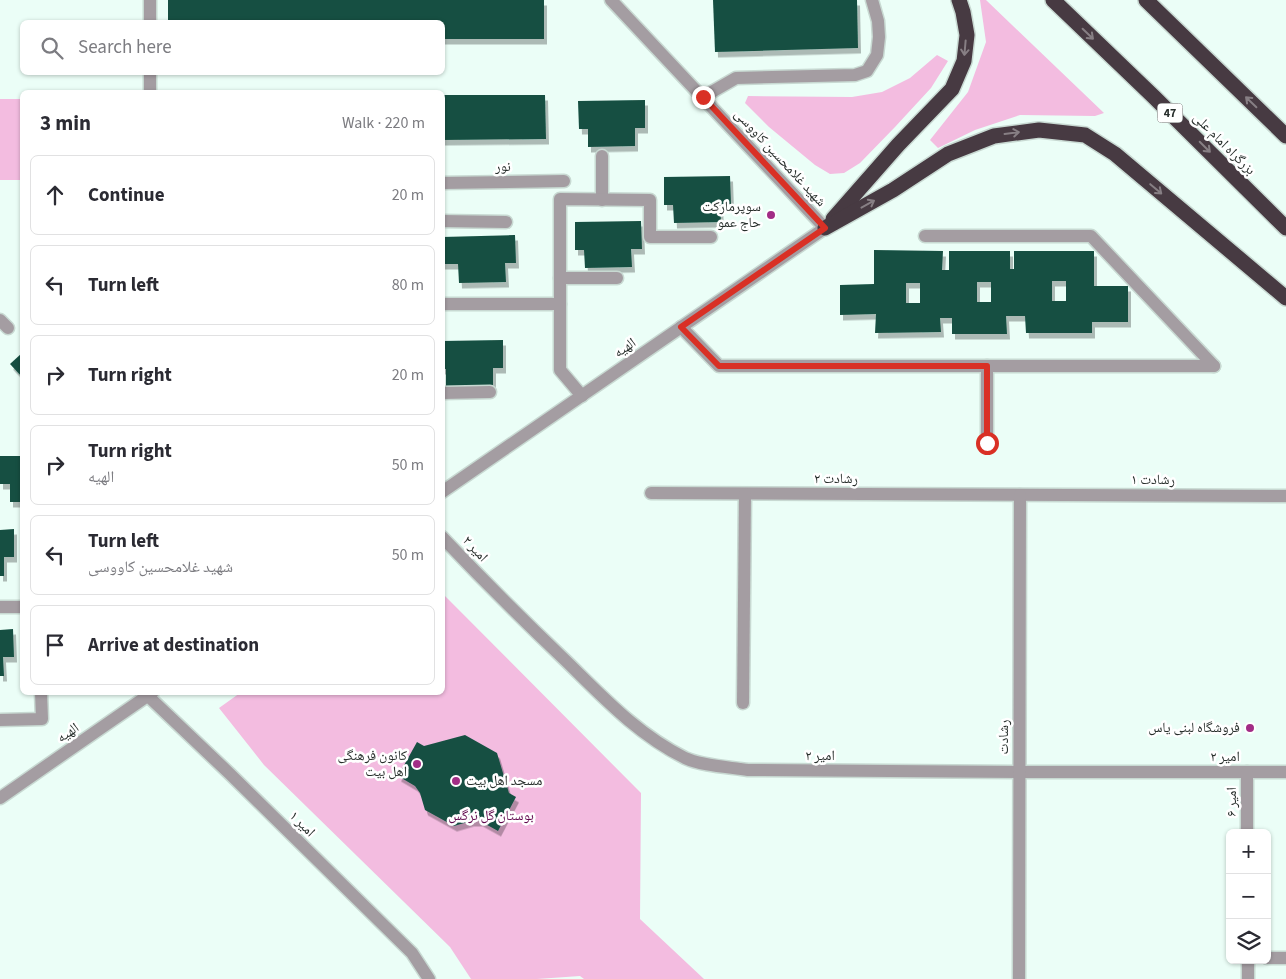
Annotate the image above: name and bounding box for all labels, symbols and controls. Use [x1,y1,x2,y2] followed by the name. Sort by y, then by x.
[20,20,445,75] search box
[1082,28,1095,40] one-way arrow
[38,34,66,62] icon: search
[78,34,172,61] text: Search here
[961,39,970,55] one-way arrow
[692,86,715,109] route end
[1245,96,1257,108] one-way arrow
[1158,104,1182,122] road number: 47
[729,105,831,211] street label: شهید غلامحسین کاووسی
[40,108,91,138] text: 3 min
[1188,108,1260,180] street label: بزرگراه امام علی
[342,112,425,134] text: Walk · 220 m
[1004,128,1020,138] one-way arrow
[1198,141,1211,153] one-way arrow
[494,157,511,177] street label: نور
[41,181,69,209] icon: ahead
[88,182,165,209] text: Continue
[1150,183,1163,194] one-way arrow
[392,184,424,206] text: 20 m
[702,197,761,233] place label: سوپرمارکت حاج عمو
[860,199,875,209] one-way arrow
[765,209,777,221] marker: سوپرمارکت حاج عمو
[41,271,69,299] icon: left
[88,272,159,299] text: Turn left
[392,274,424,296] text: 80 m
[610,333,640,363] street label: الهیه
[41,361,69,389] icon: right
[88,362,172,389] text: Turn right
[392,364,424,386] text: 20 m
[976,432,999,455] route start
[88,438,172,465] text: Turn right
[41,451,69,479] icon: right
[392,454,424,476] text: 50 m
[88,466,114,488] text: الهیه
[814,469,858,489] street label: رشادت ۲
[1131,470,1175,490] street label: رشادت ۱
[88,528,159,555] text: Turn left
[458,531,492,567] street label: امیر ۲
[41,541,69,569] icon: left
[392,544,424,566] text: 50 m
[88,556,233,578] text: شهید غلامحسین کاووسی
[41,631,69,659] icon: arrive
[88,632,259,659] text: Arrive at destination
[53,718,83,748] street label: الهیه
[1148,718,1240,738] place label: فروشگاه لبنی یاس
[994,720,1014,754] street label: رشادت
[1244,722,1256,734] marker: فروشگاه لبنی یاس
[337,746,407,782] place label: کانون فرهنگی اهل بیت
[805,746,835,766] street label: امیر ۲
[1210,747,1240,767] street label: امیر ۲
[411,758,423,770] marker: کانون فرهنگی اهل بیت
[466,771,542,791] place label: مسجد اهل بیت
[450,775,462,787] marker: مسجد اهل بیت
[1222,787,1242,817] street label: امیر ۶
[284,806,320,842] street label: امیر ۱
[448,806,534,826] park label: بوستان گل نرگس
[1226,829,1271,964] map controls
[1226,829,1271,874] button: +
[1226,874,1271,919] button: −
[1226,919,1271,964] button: layers

